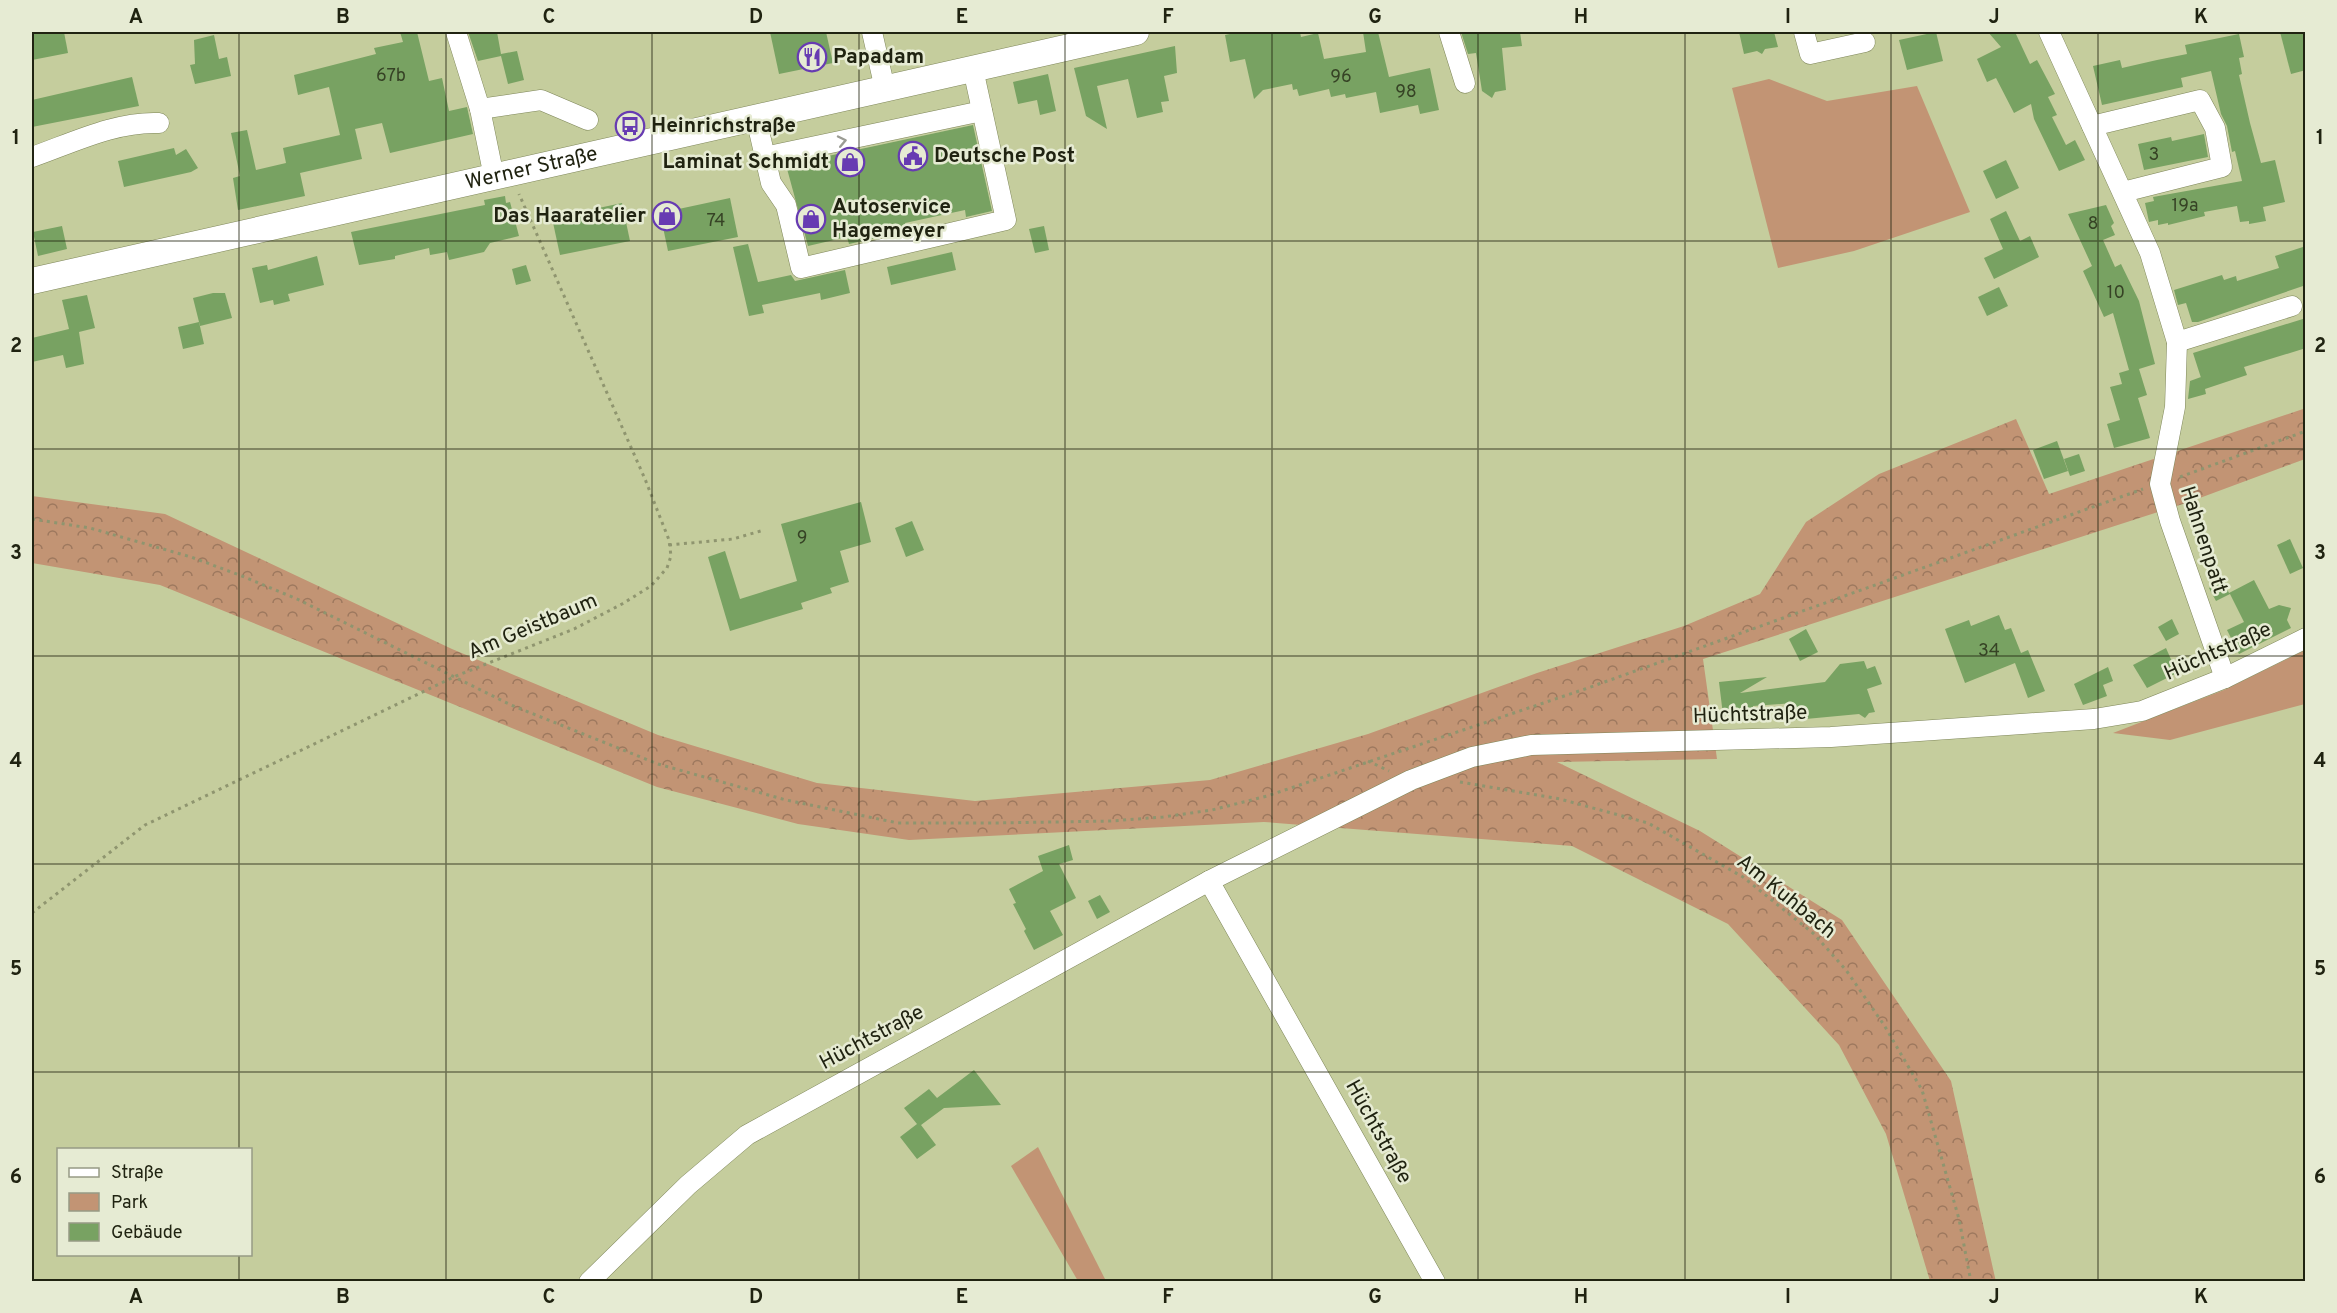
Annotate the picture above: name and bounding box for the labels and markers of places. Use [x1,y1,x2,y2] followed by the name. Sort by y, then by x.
[796,41,828,73] restaurant icon: Papadam
[833,44,924,71] place label: Papadam
[614,110,646,142] bus stop icon: Heinrichstraße
[651,113,796,140] place label: Heinrichstraße
[897,140,929,172] public building icon: Deutsche Post
[934,143,1075,170] place label: Deutsche Post
[834,146,866,178] shop icon: Laminat Schmidt
[662,149,829,176] place label: Laminat Schmidt
[832,194,951,245] place label: Autoservice Hagemeyer
[651,200,683,232] shop icon: Das Haaratelier
[493,203,646,230] place label: Das Haaratelier
[795,203,827,235] shop icon: Autoservice Hagemeyer

